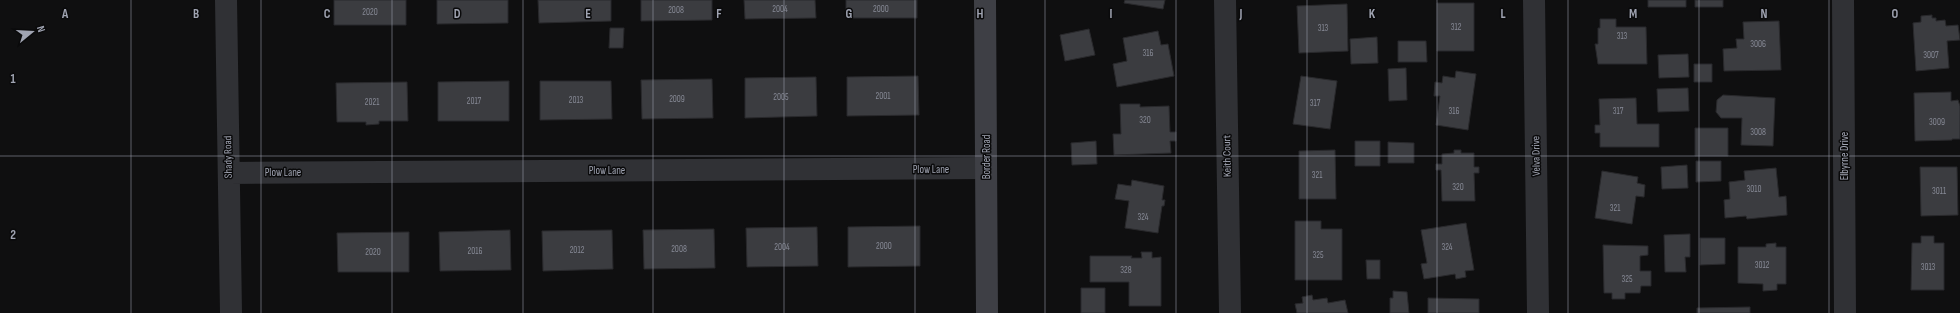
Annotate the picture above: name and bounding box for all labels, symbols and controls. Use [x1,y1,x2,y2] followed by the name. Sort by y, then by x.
[772,4,788,15] house number: 2004
[873,4,889,15] house number: 2000
[668,5,684,16] house number: 2008
[61,6,69,22] text: A
[193,6,199,22] text: B
[324,6,331,22] text: C
[454,6,461,22] text: D
[585,6,591,22] text: E
[716,6,722,22] text: F
[846,6,853,22] text: G
[977,6,984,22] text: H
[1110,6,1113,22] text: I
[1239,6,1243,22] text: J
[1369,6,1376,22] text: K
[1500,6,1506,22] text: L
[1629,6,1637,22] text: M
[1761,6,1768,22] text: N
[1892,6,1899,22] text: O
[362,7,378,18] house number: 2020
[12,12,52,52] north arrow
[1451,22,1462,33] house number: 312
[1318,23,1329,34] house number: 313
[34,24,48,34] text: N
[1617,31,1628,42] house number: 313
[1750,39,1766,50] house number: 3006
[1143,48,1153,59] house number: 316
[1923,50,1939,61] house number: 3007
[10,71,16,87] text: 1
[876,91,891,102] house number: 2001
[773,92,789,103] house number: 2005
[669,94,685,105] house number: 2009
[569,95,584,106] house number: 2013
[467,96,482,107] house number: 2017
[365,97,380,108] house number: 2021
[1310,98,1321,109] house number: 317
[1449,106,1459,117] house number: 316
[1613,106,1624,117] house number: 317
[1139,115,1151,126] house number: 320
[1929,117,1945,128] house number: 3009
[1750,127,1766,138] house number: 3008
[1838,132,1851,180] street label: Elbyrne Drive
[980,134,993,179] street label: Border Road
[1220,134,1234,177] street label: Keith Court
[221,135,235,178] street label: Shady Road
[1529,136,1543,176] street label: Velva Drive
[913,163,949,176] street label: Plow Lane
[589,164,625,177] street label: Plow Lane
[265,166,301,179] street label: Plow Lane
[1312,170,1323,181] house number: 321
[1452,182,1464,193] house number: 320
[1747,184,1761,195] house number: 3010
[1932,186,1947,197] house number: 3011
[1610,203,1621,214] house number: 321
[1137,212,1149,223] house number: 324
[10,227,16,243] text: 2
[876,241,892,252] house number: 2000
[774,242,790,253] house number: 2004
[1441,242,1453,253] house number: 324
[671,244,687,255] house number: 2008
[570,245,585,256] house number: 2012
[468,246,482,257] house number: 2016
[365,247,381,258] house number: 2020
[1312,250,1324,261] house number: 325
[1755,260,1770,271] house number: 3012
[1921,262,1936,273] house number: 3013
[1120,265,1132,276] house number: 328
[1621,274,1633,285] house number: 325

